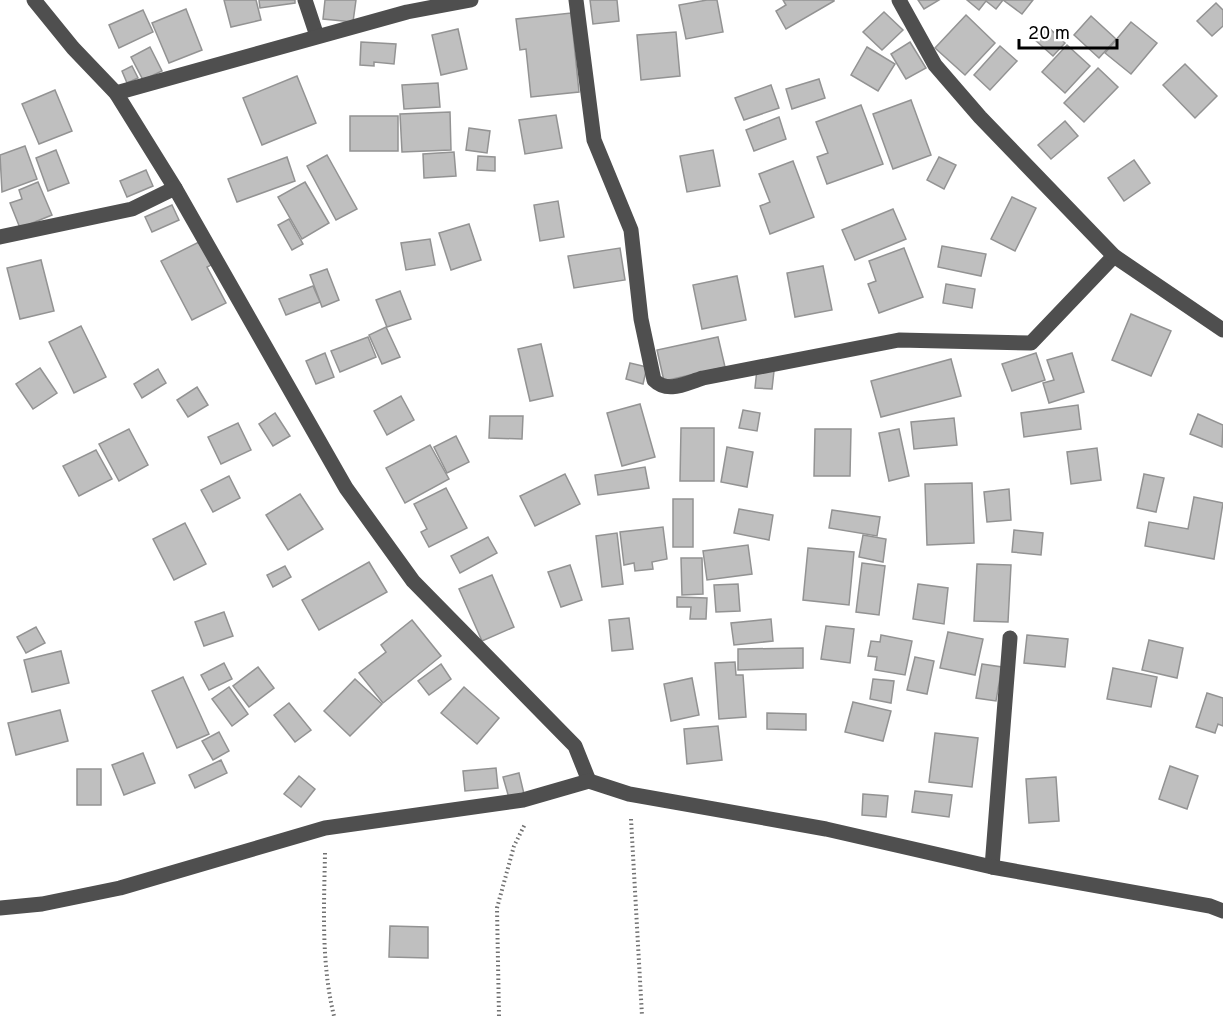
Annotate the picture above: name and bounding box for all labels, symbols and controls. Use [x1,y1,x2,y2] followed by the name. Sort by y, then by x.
[1019,12,1116,50] scale bar
[1028,23,1070,46] text: 20 m

